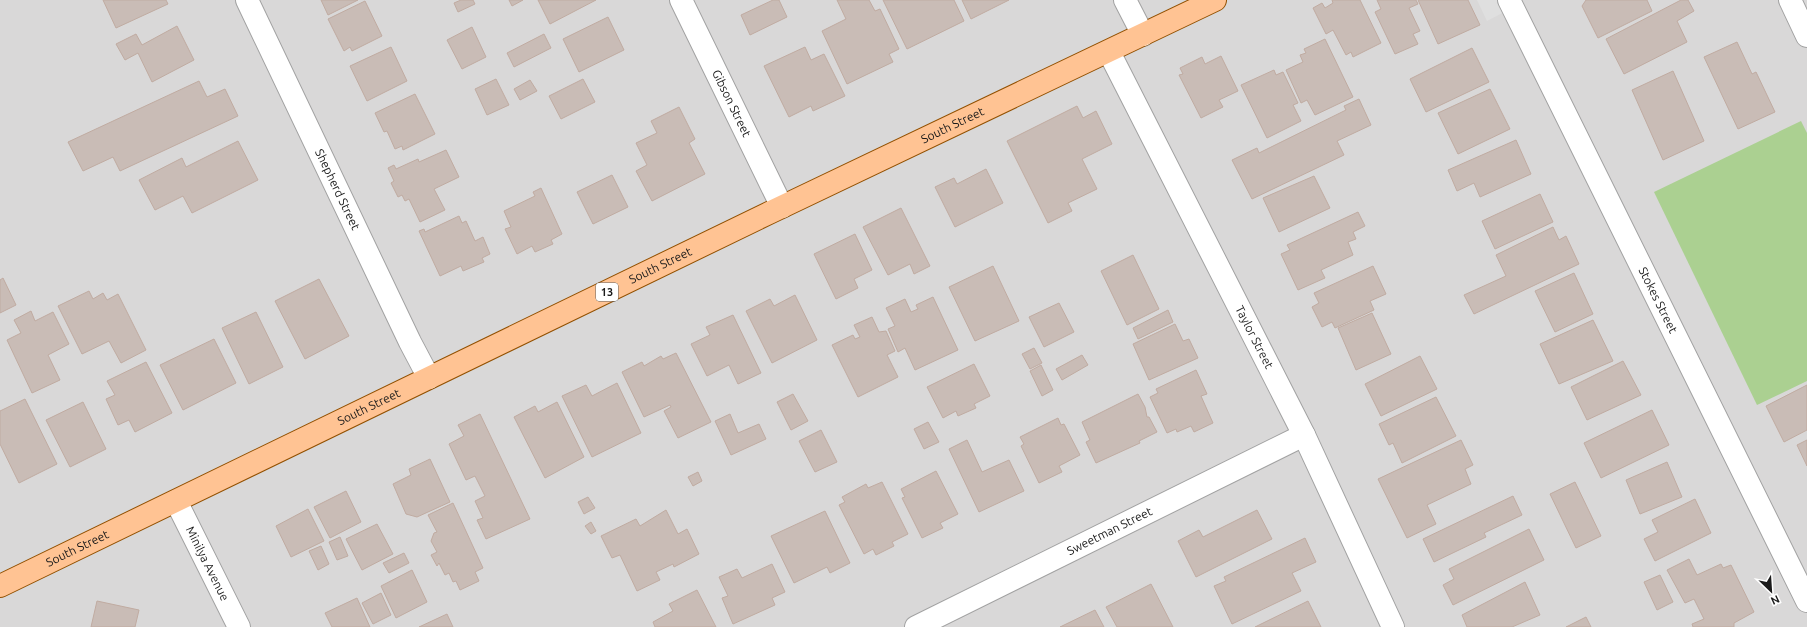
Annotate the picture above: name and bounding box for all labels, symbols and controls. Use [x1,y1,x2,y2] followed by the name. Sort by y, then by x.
[710,67,754,139] street label: Gibson Street
[919,104,986,145] street label: South Street
[313,147,363,232] street label: Shepherd Street
[627,244,694,286] street label: South Street
[1636,265,1680,335] street label: Stokes Street
[596,283,618,301] road number: 13
[1233,303,1276,371] street label: Taylor Street
[335,386,402,427] street label: South Street
[1065,504,1154,557] street label: Sweetman Street
[184,524,232,603] street label: Minilya Avenue
[44,527,111,569] street label: South Street
[1751,571,1791,611] north arrow
[1769,593,1781,607] text: N

